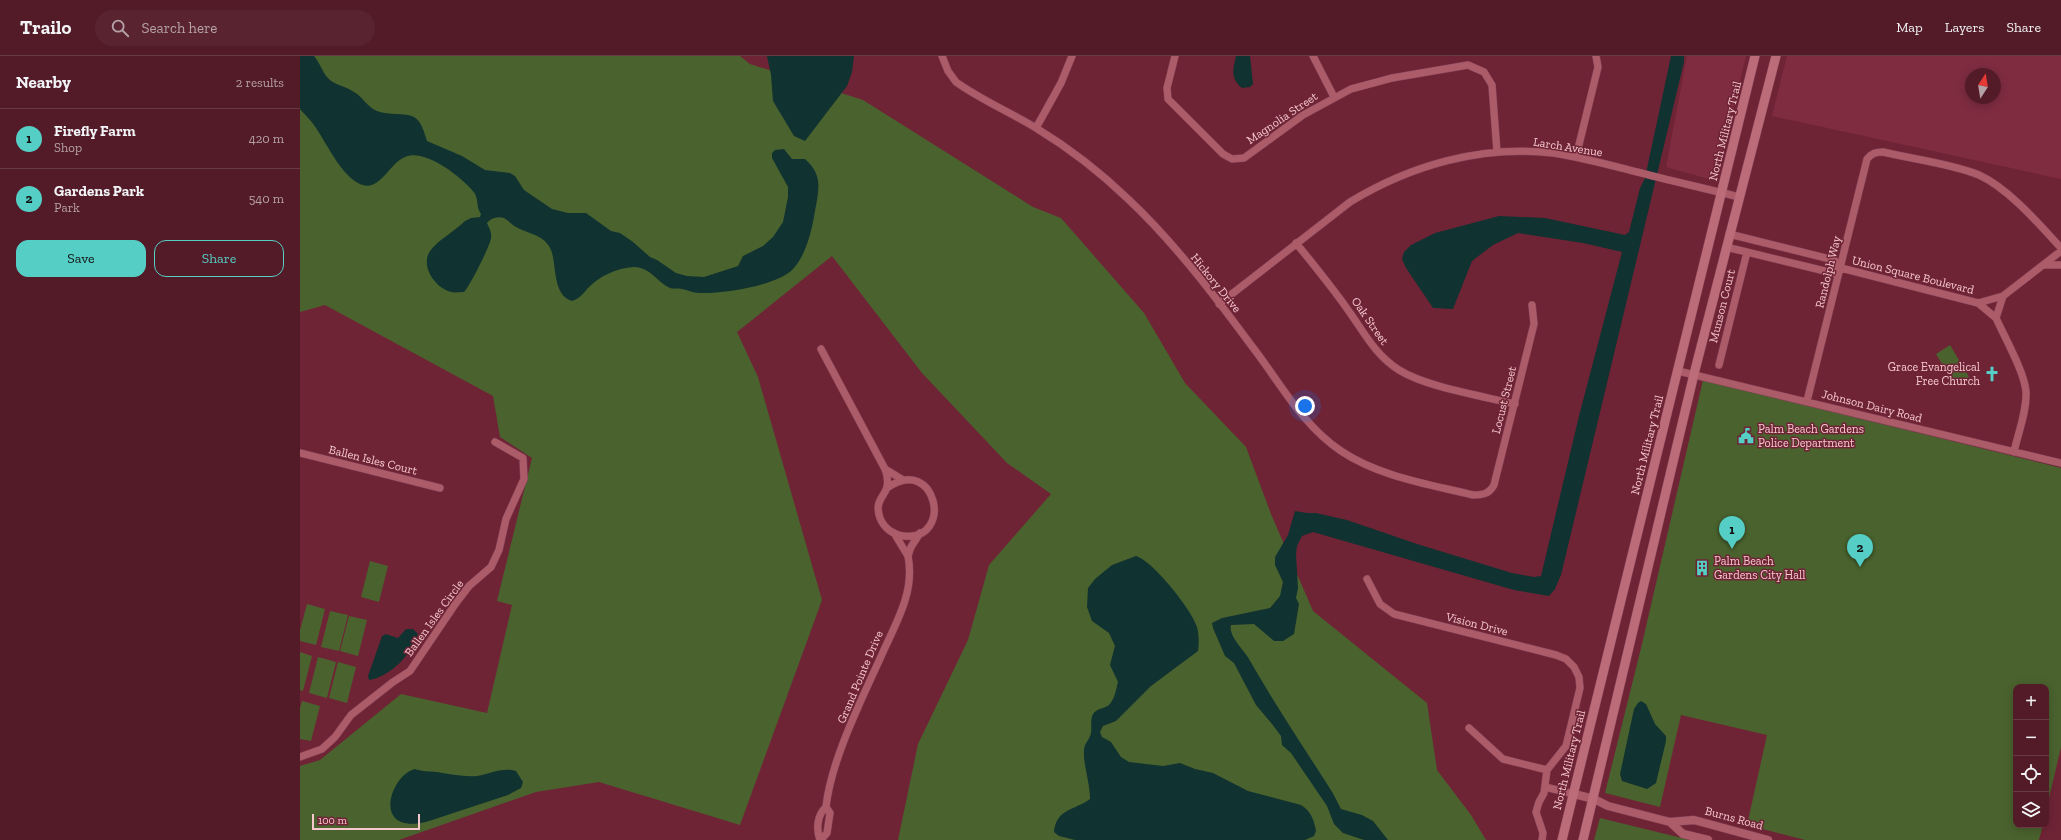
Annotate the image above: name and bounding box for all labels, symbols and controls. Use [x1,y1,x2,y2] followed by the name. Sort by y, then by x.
[95,10,375,46] search box
[20,16,71,39] text: Trailo
[109,17,131,39] icon: search
[141,19,217,37] text: Search here
[1896,19,1923,36] text: Map
[1945,19,1984,36] text: Layers
[2006,19,2041,36] text: Share
[1965,68,2001,104] north arrow
[16,72,71,92] text: Nearby
[236,75,284,90] text: 2 results
[1706,80,1744,182] street label: North Military Trail
[1244,89,1321,147] street label: Magnolia Street
[54,122,136,140] text: Firefly Farm
[26,131,32,146] text: 1
[249,131,284,146] text: 420 m
[1532,135,1604,159] street label: Larch Avenue
[54,140,82,155] text: Shop
[54,182,144,200] text: Gardens Park
[26,191,32,206] text: 2
[249,191,284,206] text: 540 m
[54,200,80,215] text: Park
[1812,234,1844,310] street label: Randolph Way
[16,240,146,277] button: Save
[154,240,284,277] button: Share
[1188,251,1244,316] street label: Hickory Drive
[1850,253,1976,297] street label: Union Square Boulevard
[1706,267,1738,344] street label: Munson Court
[1348,294,1392,348] street label: Oak Street
[1888,360,1980,388] place label: Grace Evangelical Free Church
[1489,364,1519,435] street label: Locust Street
[1983,365,2001,383] church icon: Grace Evangelical Free Church
[1820,387,1924,425] street label: Johnson Dairy Road
[1628,394,1666,496] street label: North Military Trail
[1295,396,1315,416] your location
[1758,422,1864,450] place label: Palm Beach Gardens Police Department
[1737,427,1755,445] public building icon: Palm Beach Gardens Police Department
[327,442,419,478] street label: Ballen Isles Court
[1719,516,1745,549] pin: 1
[1847,534,1873,567] pin: 2
[1714,554,1805,582] place label: Palm Beach Gardens City Hall
[1693,559,1711,577] building icon: Palm Beach Gardens City Hall
[402,577,467,659] street label: Ballen Isles Circle
[1444,609,1510,639] street label: Vision Drive
[834,628,886,725] street label: Grand Pointe Drive
[2013,684,2049,828] map controls
[2013,684,2049,720] button: +
[1550,709,1588,811] street label: North Military Trail
[2013,720,2049,756] button: −
[2013,756,2049,792] button: locate
[2013,792,2049,828] button: layers
[1703,804,1765,833] street label: Burns Road
[312,812,420,831] scale bar
[318,814,347,827] text: 100 m

